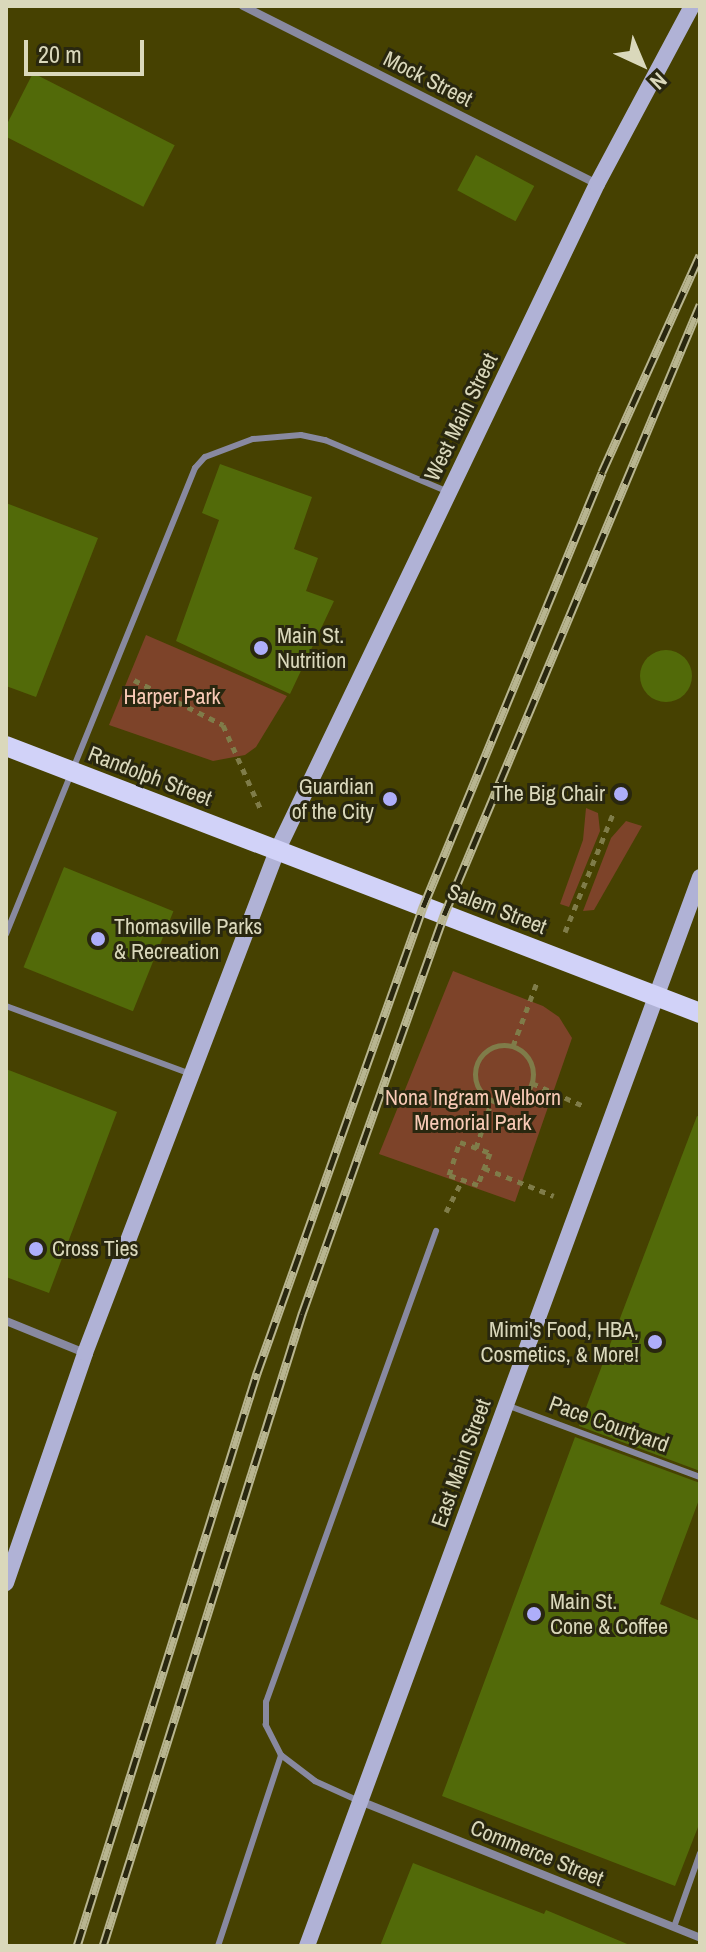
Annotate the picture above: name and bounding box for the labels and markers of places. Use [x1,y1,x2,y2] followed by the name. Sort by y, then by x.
[277,622,346,674] place label: Main St. Nutrition
[252,639,270,657] marker: Main St. Nutrition
[292,773,374,824] place label: Guardian of the City
[493,781,605,807] place label: The Big Chair
[612,785,630,803] marker: The Big Chair
[381,790,399,808] marker: Guardian of the City
[114,913,262,964] place label: Thomasville Parks & Recreation
[89,930,107,948] marker: Thomasville Parks & Recreation
[52,1236,139,1262] place label: Cross Ties
[27,1240,45,1258] marker: Cross Ties
[481,1316,639,1368] place label: Mimi's Food, HBA, Cosmetics, & More!
[646,1333,664,1351] marker: Mimi's Food, HBA, Cosmetics, & More!
[550,1588,668,1640] place label: Main St. Cone & Coffee
[525,1605,543,1623] marker: Main St. Cone & Coffee

